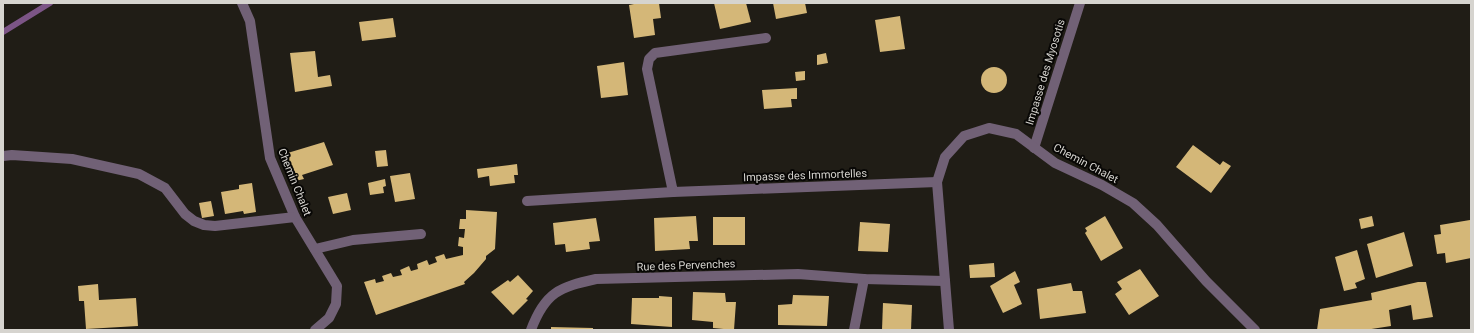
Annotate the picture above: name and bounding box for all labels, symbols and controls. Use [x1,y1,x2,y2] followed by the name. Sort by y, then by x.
[1023,17,1068,127] street label: Impasse des Myosotis
[1051,141,1121,186] street label: Chemin Chalet
[275,147,314,218] street label: Chemin Chalet
[743,167,868,184] street label: Impasse des Immortelles
[636,257,736,274] street label: Rue des Pervenches

